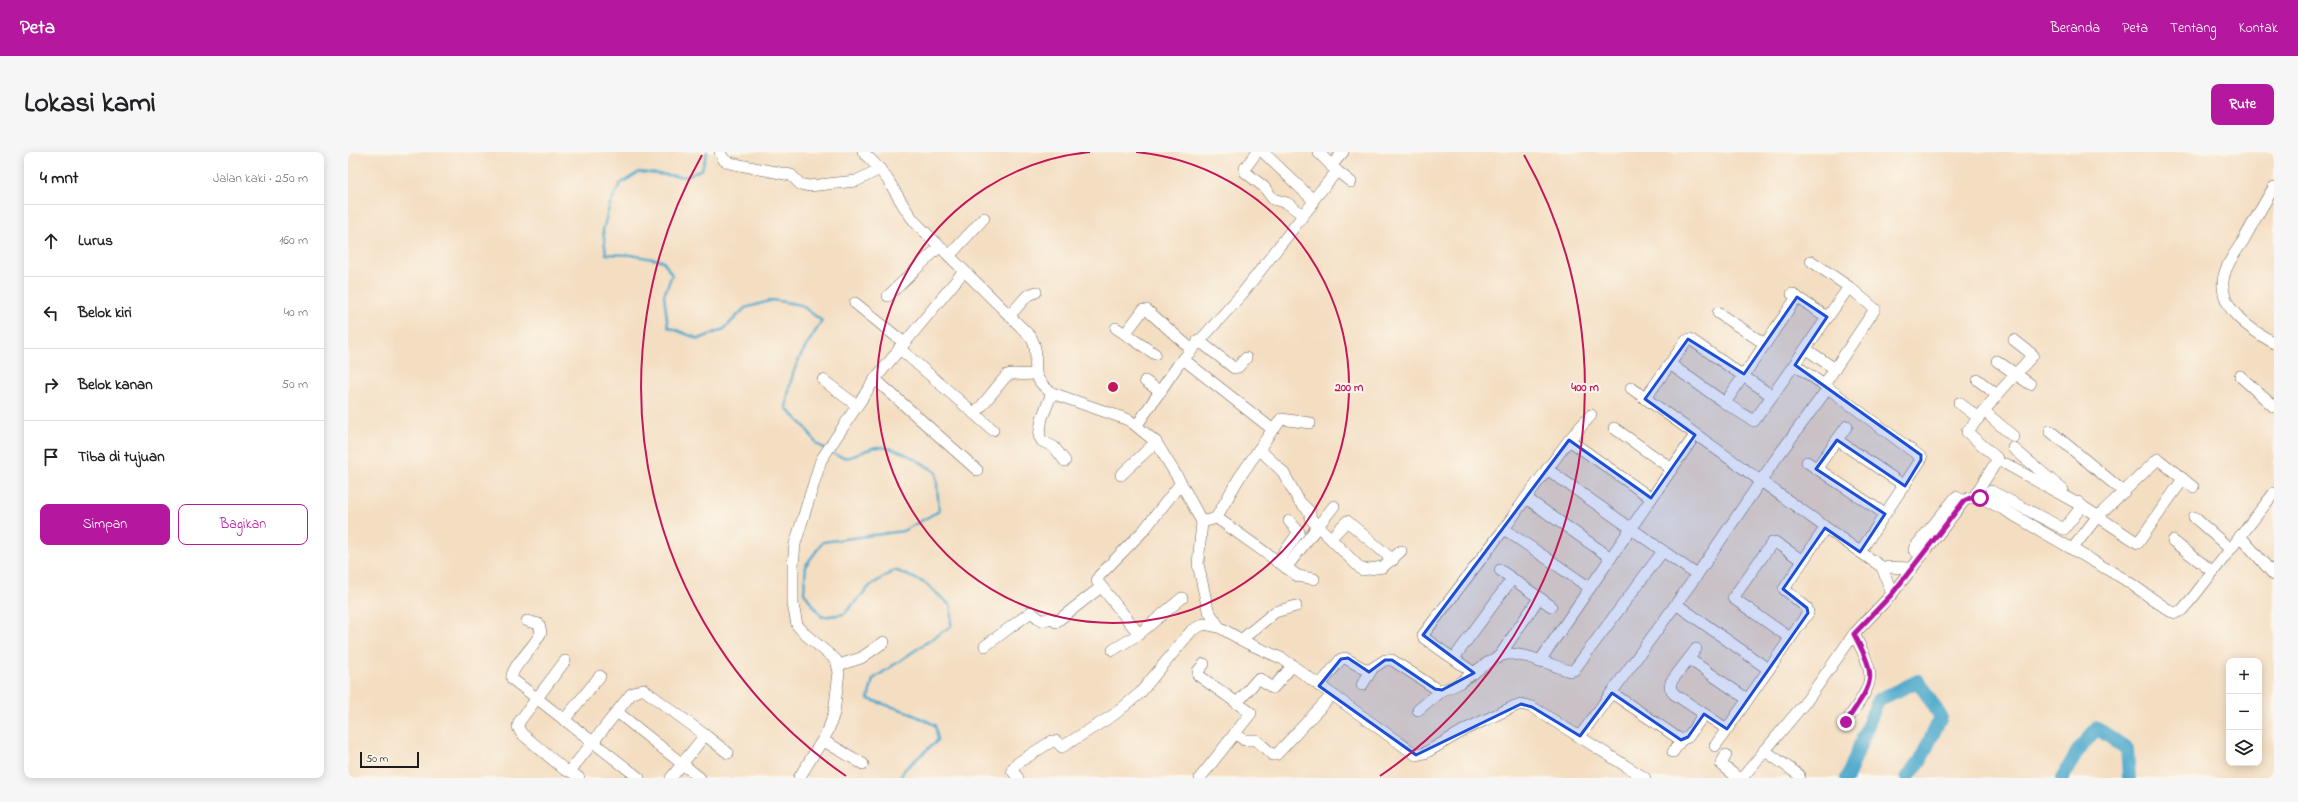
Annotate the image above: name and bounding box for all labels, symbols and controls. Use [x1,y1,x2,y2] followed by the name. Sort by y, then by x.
[20,15,55,42] text: Peta
[2050,18,2100,39] text: Beranda
[2122,18,2148,39] text: Peta
[2170,18,2217,39] text: Tentang
[2239,18,2278,39] text: Kontak
[24,84,156,125] text: Lokasi kami
[2211,84,2274,125] button: Rute
[40,166,79,191] text: 4 mnt
[213,169,308,188] text: Jalan kaki · 250 m
[40,230,62,252] icon: ahead
[78,230,113,252] text: Lurus
[279,231,308,250] text: 160 m
[40,302,62,324] icon: left
[78,302,132,324] text: Belok kiri
[284,303,308,322] text: 40 m
[40,374,62,396] icon: right
[78,374,153,396] text: Belok kanan
[282,375,308,394] text: 50 m
[1334,379,1364,397] text: 200 m
[1570,379,1599,397] text: 400 m
[1106,380,1120,394] centre of rings
[40,446,62,468] icon: arrive
[78,446,165,468] text: Tiba di tujuan
[1971,489,1989,507] route start
[40,504,170,545] button: Simpan
[178,504,308,545] button: Bagikan
[2226,658,2262,766] map controls
[2226,658,2262,694] button: +
[2226,694,2262,730] button: −
[1837,713,1855,731] route end
[2226,730,2262,766] button: layers
[360,750,419,769] scale bar
[366,751,388,767] text: 50 m

